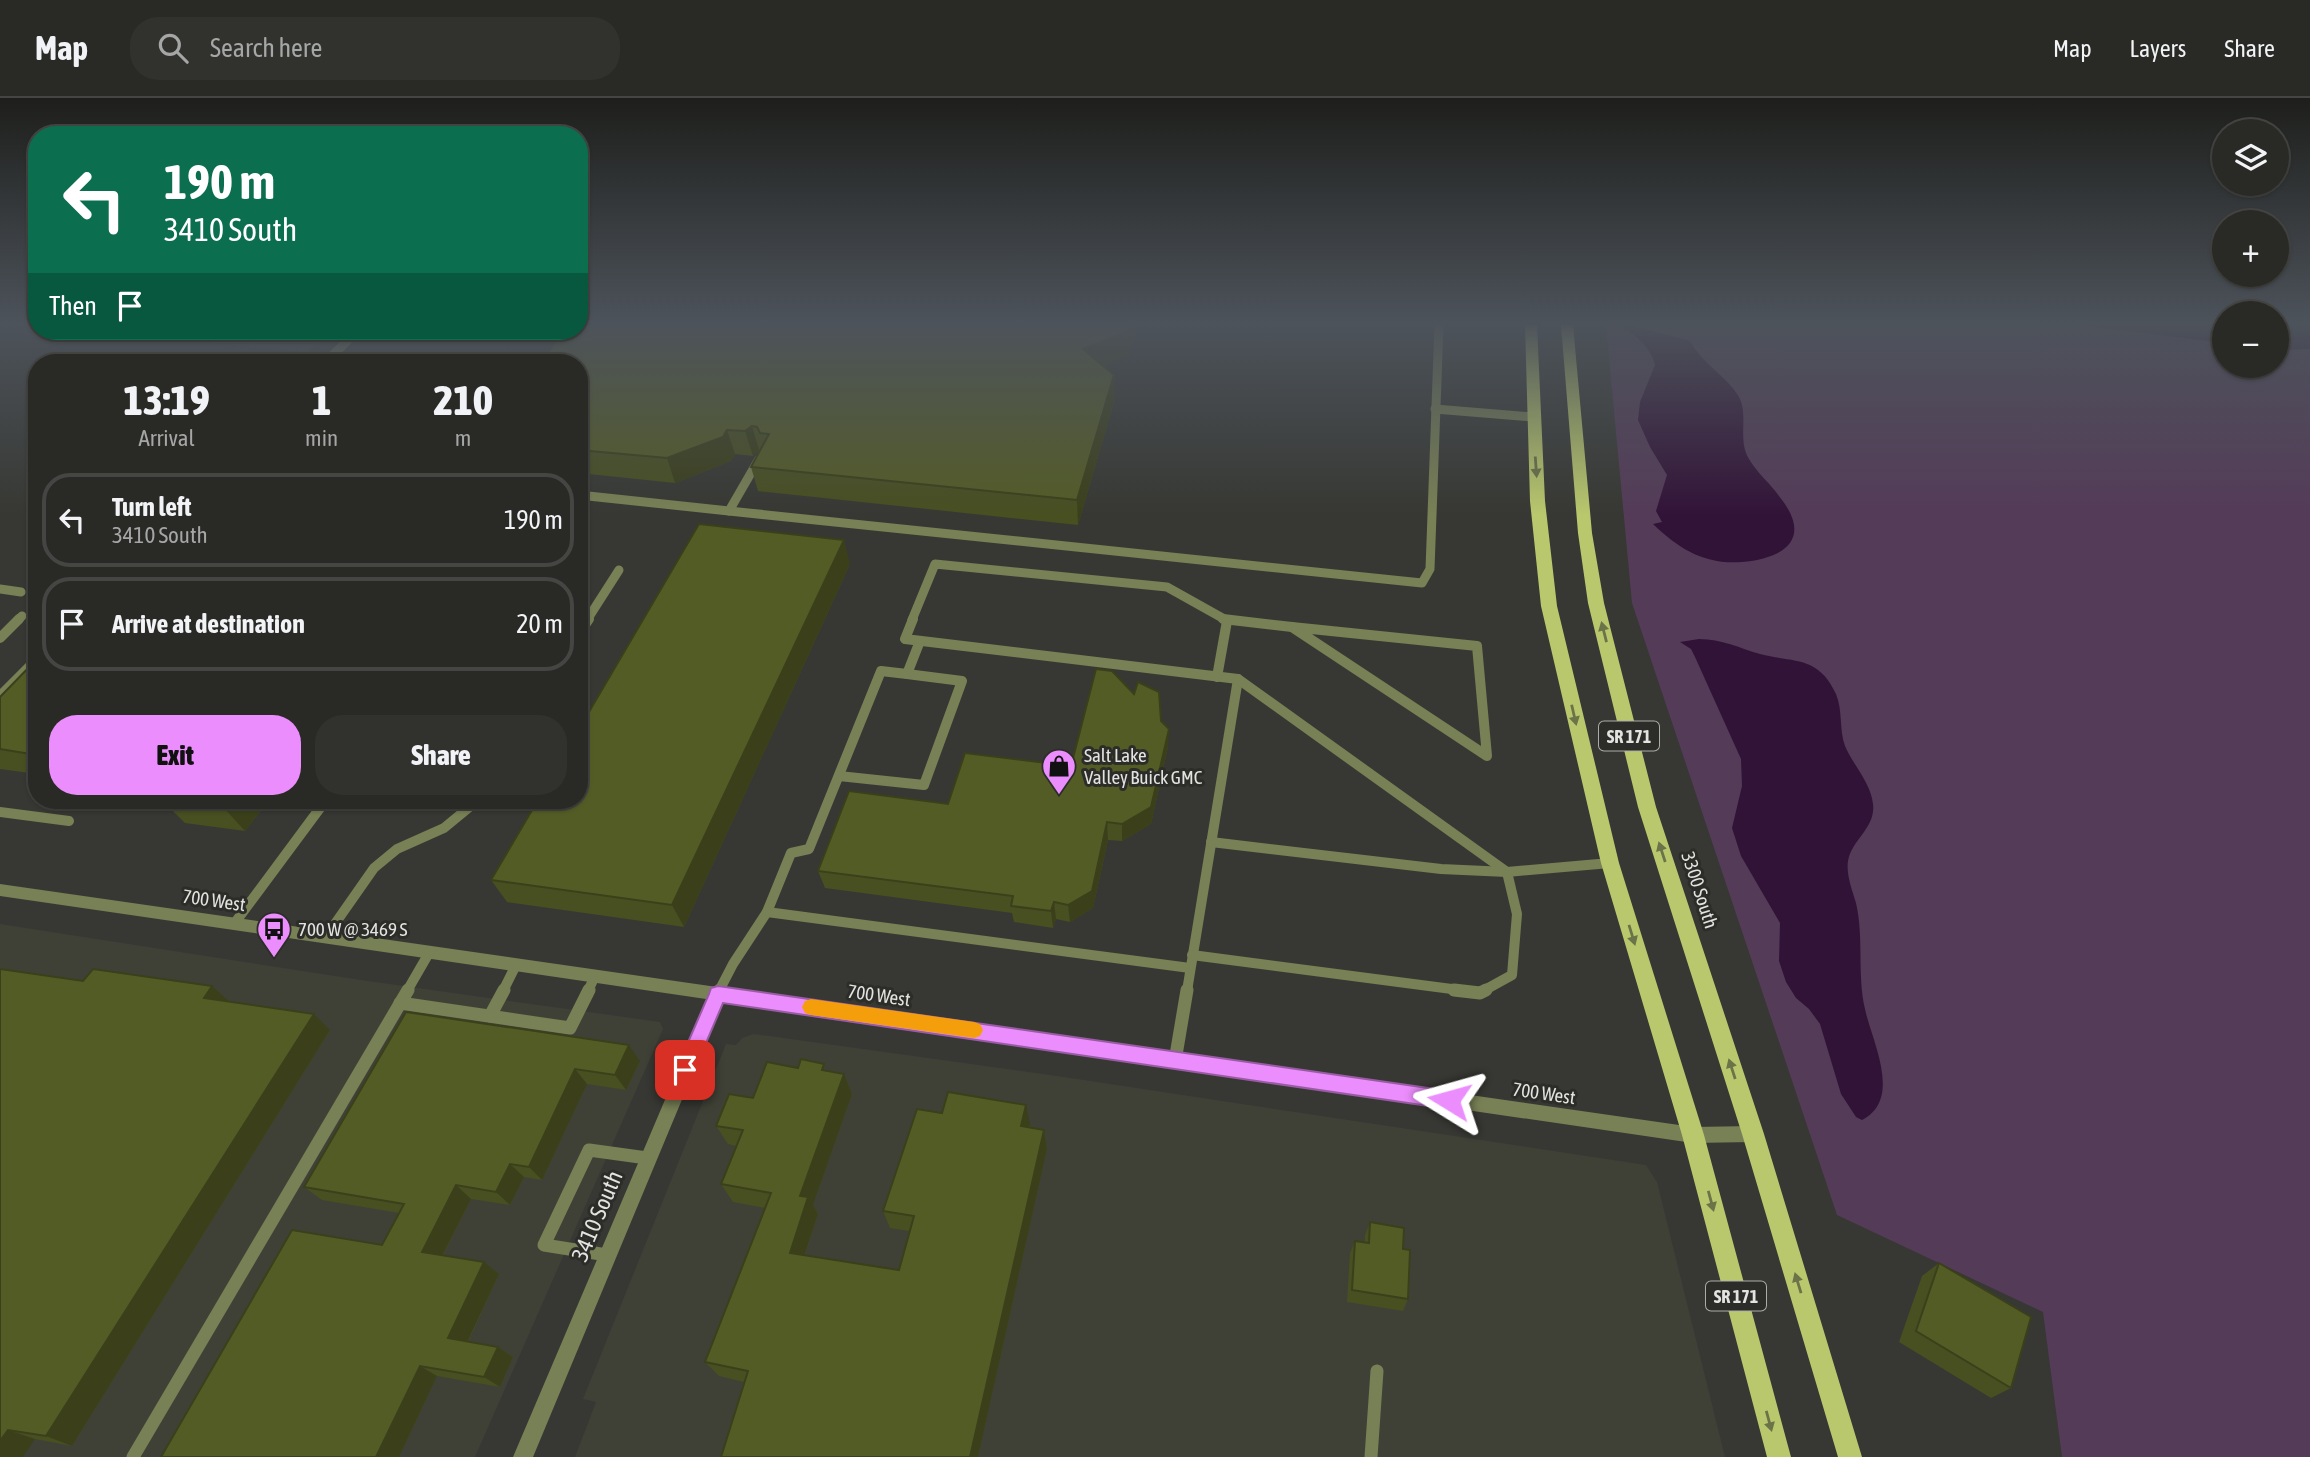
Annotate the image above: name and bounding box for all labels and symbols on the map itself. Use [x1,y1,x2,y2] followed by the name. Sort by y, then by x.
[1531,456,1542,478] one-way arrow
[1598,621,1609,643] one-way arrow
[1569,704,1580,726] one-way arrow
[1599,722,1659,750] road number: SR 171
[1084,744,1203,788] place label: Salt Lake Valley Buick GMC
[1040,747,1078,796] shop icon: Salt Lake Valley Buick GMC
[1656,842,1667,863] one-way arrow
[1677,849,1723,931] street label: 3300 South
[181,885,247,915] street label: 700 West
[255,910,293,959] bus stop icon: 700 W @ 3469 S
[298,918,408,940] place label: 700 W @ 3469 S
[1628,925,1638,946] one-way arrow
[846,980,912,1010] street label: 700 West
[655,1040,715,1100] pin
[1726,1058,1737,1079] one-way arrow
[1412,1063,1486,1137] position arrow
[1511,1078,1577,1108] street label: 700 West
[566,1167,628,1265] street label: 3410 South
[1706,1190,1717,1212] one-way arrow
[1792,1272,1802,1293] one-way arrow
[1706,1282,1766,1310] road number: SR 171
[1765,1411,1775,1432] one-way arrow

